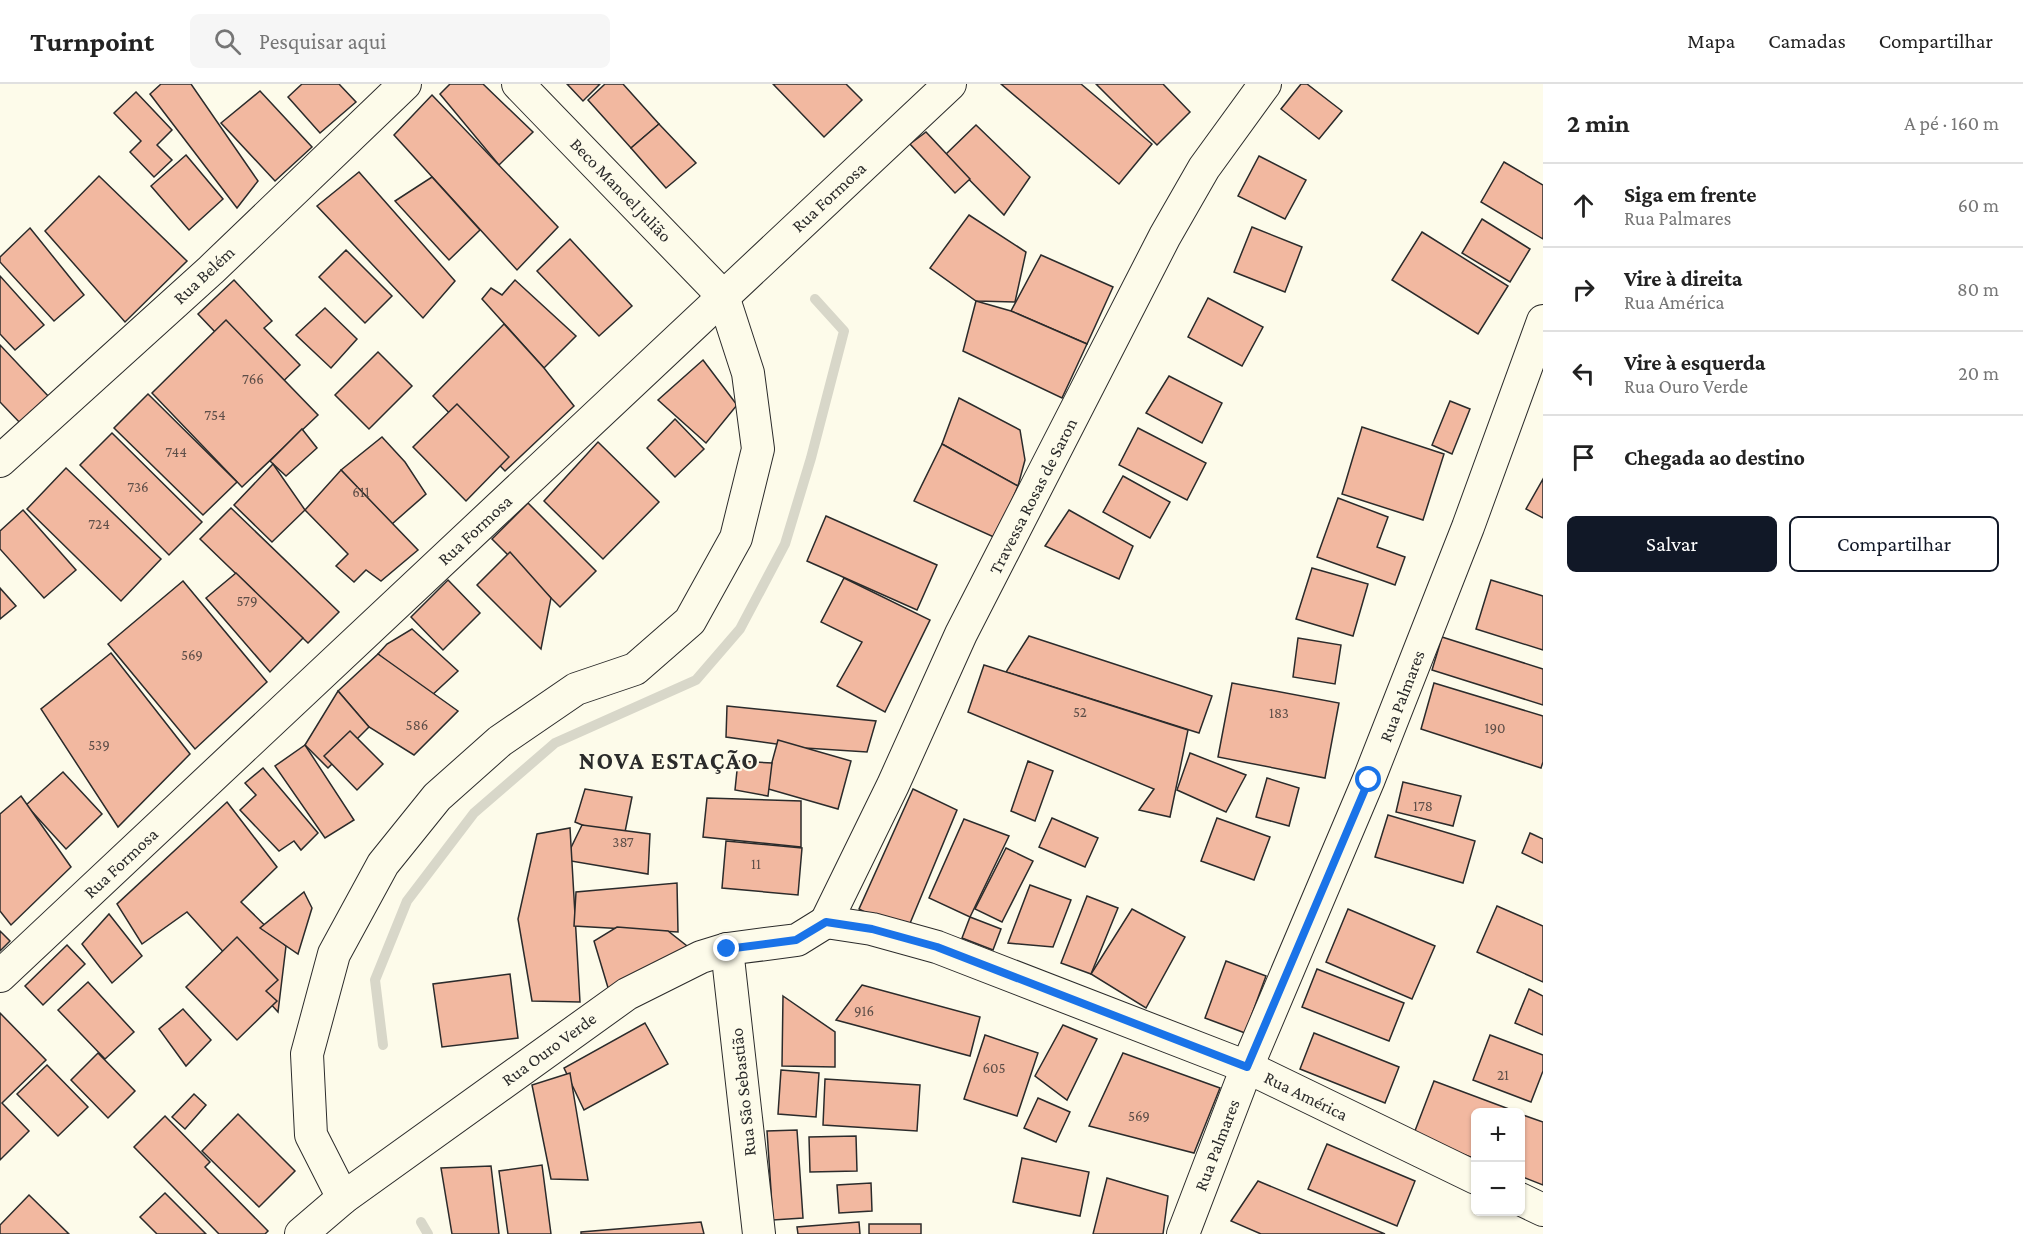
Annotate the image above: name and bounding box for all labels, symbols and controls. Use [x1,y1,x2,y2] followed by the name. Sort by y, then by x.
[190,14,610,68] search box
[211,25,244,58] icon: search
[30,26,154,57] text: Turnpoint
[259,29,386,54] text: Pesquisar aqui
[1687,29,1735,53] text: Mapa
[1768,29,1846,53] text: Camadas
[1879,29,1993,53] text: Compartilhar
[1567,109,1630,138] text: 2 min
[1904,112,1999,134] text: A pé · 160 m
[566,134,676,246] street label: Beco Manoel Julião
[788,158,870,236] street label: Rua Formosa
[1624,182,1757,207] text: Siga em frente
[1567,189,1600,222] icon: ahead
[1958,194,1999,216] text: 60 m
[1624,207,1731,229] text: Rua Palmares
[169,241,239,308] street label: Rua Belém
[1624,266,1743,291] text: Vire à direita
[1567,273,1600,306] icon: right
[1957,278,1999,300] text: 80 m
[1624,291,1725,313] text: Rua América
[1624,350,1765,375] text: Vire à esquerda
[1567,357,1600,390] icon: left
[1958,362,1999,384] text: 20 m
[242,371,264,387] house number: 766
[1624,375,1748,397] text: Rua Ouro Verde
[204,407,226,423] house number: 754
[985,414,1081,577] street label: Travessa Rosas de Saron
[1567,441,1600,474] icon: arrive
[165,444,187,460] house number: 744
[1624,445,1805,470] text: Chegada ao destino
[127,479,149,495] house number: 736
[352,484,370,500] house number: 611
[434,491,516,569] street label: Rua Formosa
[88,516,110,532] house number: 724
[1567,516,1777,572] button: Salvar
[1789,516,1999,572] button: Compartilhar
[236,593,258,609] house number: 579
[181,647,203,663] house number: 569
[1375,647,1429,745] street label: Rua Palmares
[1073,704,1087,720] house number: 52
[1269,705,1289,721] house number: 183
[406,717,428,733] house number: 586
[1484,720,1506,736] house number: 190
[88,737,110,753] house number: 539
[579,747,759,774] district label: NOVA ESTAÇÃO
[1355,766,1381,792] route start
[1413,798,1433,814] house number: 178
[80,824,162,902] street label: Rua Formosa
[612,834,634,850] house number: 387
[751,856,761,872] house number: 11
[713,935,739,961] route end
[854,1003,874,1019] house number: 916
[498,1008,600,1090] street label: Rua Ouro Verde
[726,1027,760,1157] street label: Rua São Sebastião
[982,1060,1006,1076] house number: 605
[1261,1067,1351,1125] street label: Rua América
[1497,1067,1509,1083] house number: 21
[1190,1096,1244,1194] street label: Rua Palmares
[1128,1108,1150,1124] house number: 569
[1471,1108,1525,1216] map controls
[1471,1108,1525,1162] button: +
[1471,1162,1525,1216] button: −

